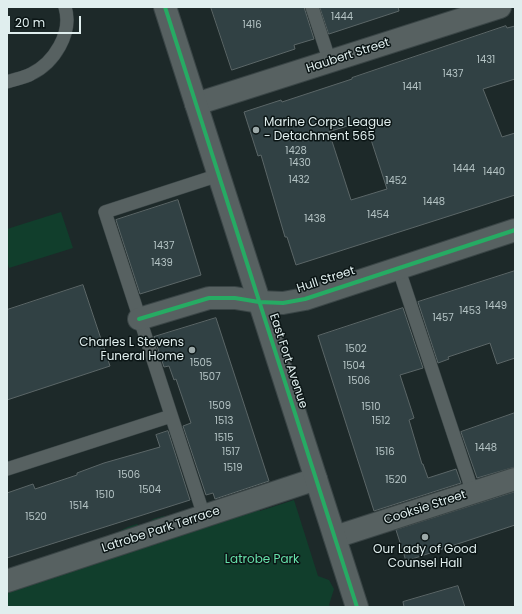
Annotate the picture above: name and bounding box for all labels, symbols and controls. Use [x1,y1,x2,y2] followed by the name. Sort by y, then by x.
[10,8,83,34] scale bar
[331,11,353,23] house number: 1444
[15,14,45,31] text: 20 m
[242,19,262,31] house number: 1416
[304,36,392,76] street label: Haubert Street
[477,54,495,66] house number: 1431
[443,68,463,80] house number: 1437
[403,81,421,93] house number: 1441
[264,116,391,144] place label: Marine Corps League - Detachment 565
[251,125,261,135] marker: Marine Corps League - Detachment 565
[285,145,307,157] house number: 1428
[289,157,311,169] house number: 1430
[453,163,475,175] house number: 1444
[483,166,505,178] house number: 1440
[288,174,310,186] house number: 1432
[385,175,407,187] house number: 1452
[423,196,445,208] house number: 1448
[367,209,389,221] house number: 1454
[304,213,326,225] house number: 1438
[154,240,174,252] house number: 1437
[151,257,173,269] house number: 1439
[295,264,357,296] street label: Hull Street
[485,300,507,312] house number: 1449
[459,305,481,317] house number: 1453
[266,312,310,410] street label: East Fort Avenue
[432,312,454,324] house number: 1457
[79,336,184,364] place label: Charles L Stevens Funeral Home
[345,343,367,355] house number: 1502
[187,345,197,355] marker: Charles L Stevens Funeral Home
[190,357,212,369] house number: 1505
[343,360,365,372] house number: 1504
[199,371,221,383] house number: 1507
[348,375,370,387] house number: 1506
[209,400,231,412] house number: 1509
[362,401,380,413] house number: 1510
[215,415,233,427] house number: 1513
[372,415,390,427] house number: 1512
[215,432,233,444] house number: 1515
[475,442,497,454] house number: 1448
[222,446,240,458] house number: 1517
[375,446,395,458] house number: 1516
[224,462,242,474] house number: 1519
[118,469,140,481] house number: 1506
[385,474,407,486] house number: 1520
[139,484,161,496] house number: 1504
[382,488,468,528] street label: Cooksie Street
[96,489,114,501] house number: 1510
[70,500,88,512] house number: 1514
[100,504,222,556] street label: Latrobe Park Terrace
[25,511,47,523] house number: 1520
[420,532,430,542] marker: Our Lady of Good Counsel Hall
[373,543,477,571] place label: Our Lady of Good Counsel Hall
[225,553,299,567] park label: Latrobe Park

